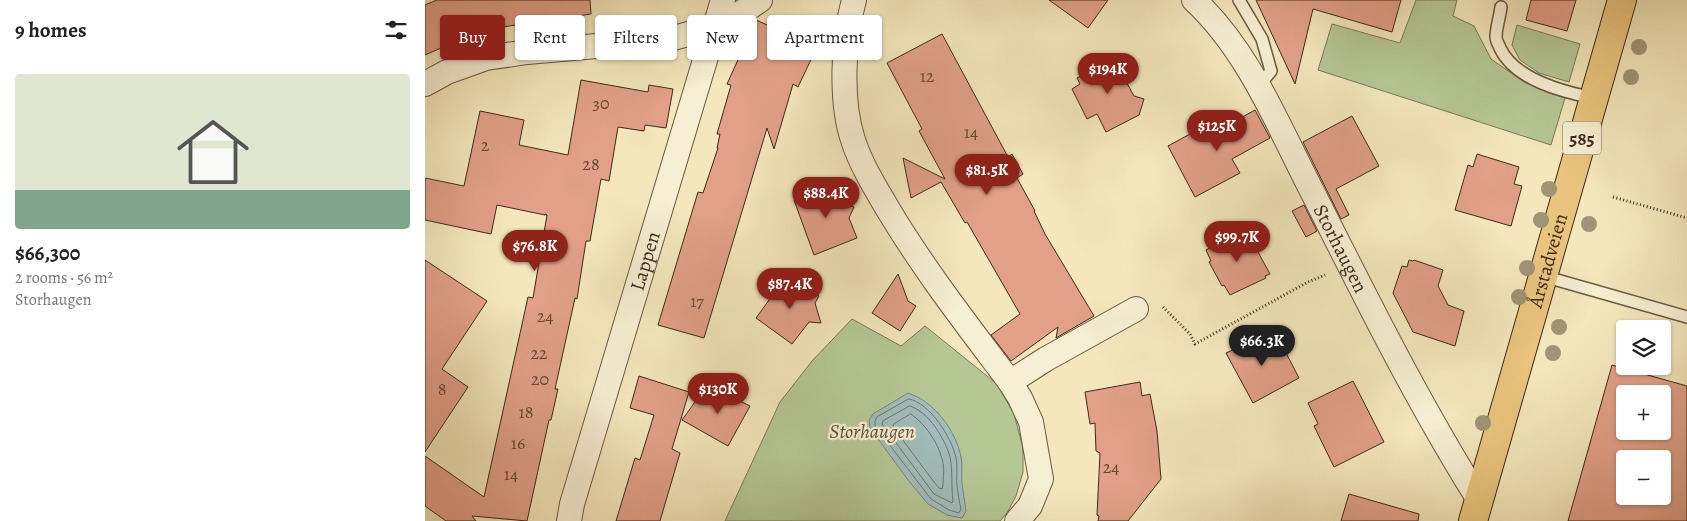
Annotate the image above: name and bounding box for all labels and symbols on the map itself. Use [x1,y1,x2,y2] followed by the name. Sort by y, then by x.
[1073,52,1143,95] pin: $194K
[920,64,935,88] house number: 12
[592,91,610,115] house number: 30
[1182,110,1252,152] pin: $125K
[964,120,978,144] house number: 14
[1563,122,1601,154] road number: 585
[481,133,490,157] house number: 2
[582,152,600,176] house number: 28
[946,154,1028,196] pin: $81.5K
[785,176,867,219] pin: $88.4K
[1307,200,1374,297] street label: Storhaugen
[1521,210,1574,312] street label: Årstadveien
[1196,220,1278,263] pin: $99.7K
[624,228,667,294] street label: Lappen
[494,230,576,272] pin: $76.8K
[749,268,831,310] pin: $87.4K
[690,289,704,313] house number: 17
[537,304,553,328] house number: 24
[1221,324,1303,367] pin: $66.3K
[530,341,548,365] house number: 22
[531,367,549,391] house number: 20
[683,372,753,415] pin: $130K
[438,377,446,401] house number: 8
[519,400,533,424] house number: 18
[829,418,915,445] park label: Storhaugen
[511,431,525,455] house number: 16
[1103,455,1119,479] house number: 24
[504,462,518,486] house number: 14

